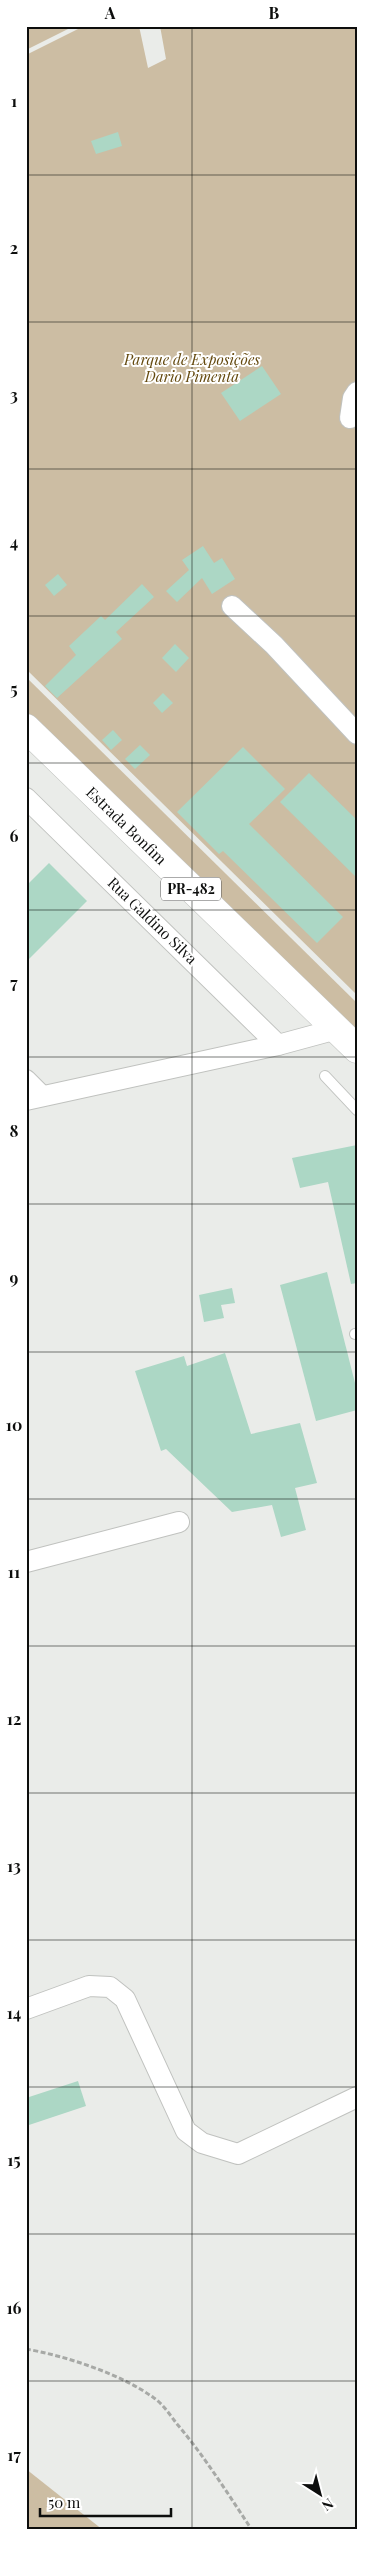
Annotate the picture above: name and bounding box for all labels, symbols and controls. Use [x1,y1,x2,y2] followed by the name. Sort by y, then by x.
[104,2,116,23] text: A
[269,2,280,23] text: B
[11,90,17,111] text: 1
[10,237,18,258] text: 2
[123,349,260,386] park label: Parque de Exposições Dario Pimenta
[10,384,18,405] text: 3
[10,531,18,552] text: 4
[10,678,18,699] text: 5
[82,782,172,869] street label: Estrada Bonfim
[10,825,19,846] text: 6
[104,872,202,969] street label: Rua Galdino Silva
[161,878,221,901] road number: PR-482
[10,972,18,993] text: 7
[10,1120,19,1141] text: 8
[10,1267,19,1288] text: 9
[6,1414,22,1435] text: 10
[8,1561,20,1582] text: 11
[7,1708,21,1729] text: 12
[7,1855,21,1876] text: 13
[7,2002,21,2023] text: 14
[7,2149,21,2170] text: 15
[6,2297,22,2318] text: 16
[7,2444,21,2465] text: 17
[296,2468,346,2518] north arrow
[40,2486,171,2518] scale bar
[48,2492,81,2512] text: 50 m
[318,2494,338,2516] text: N

